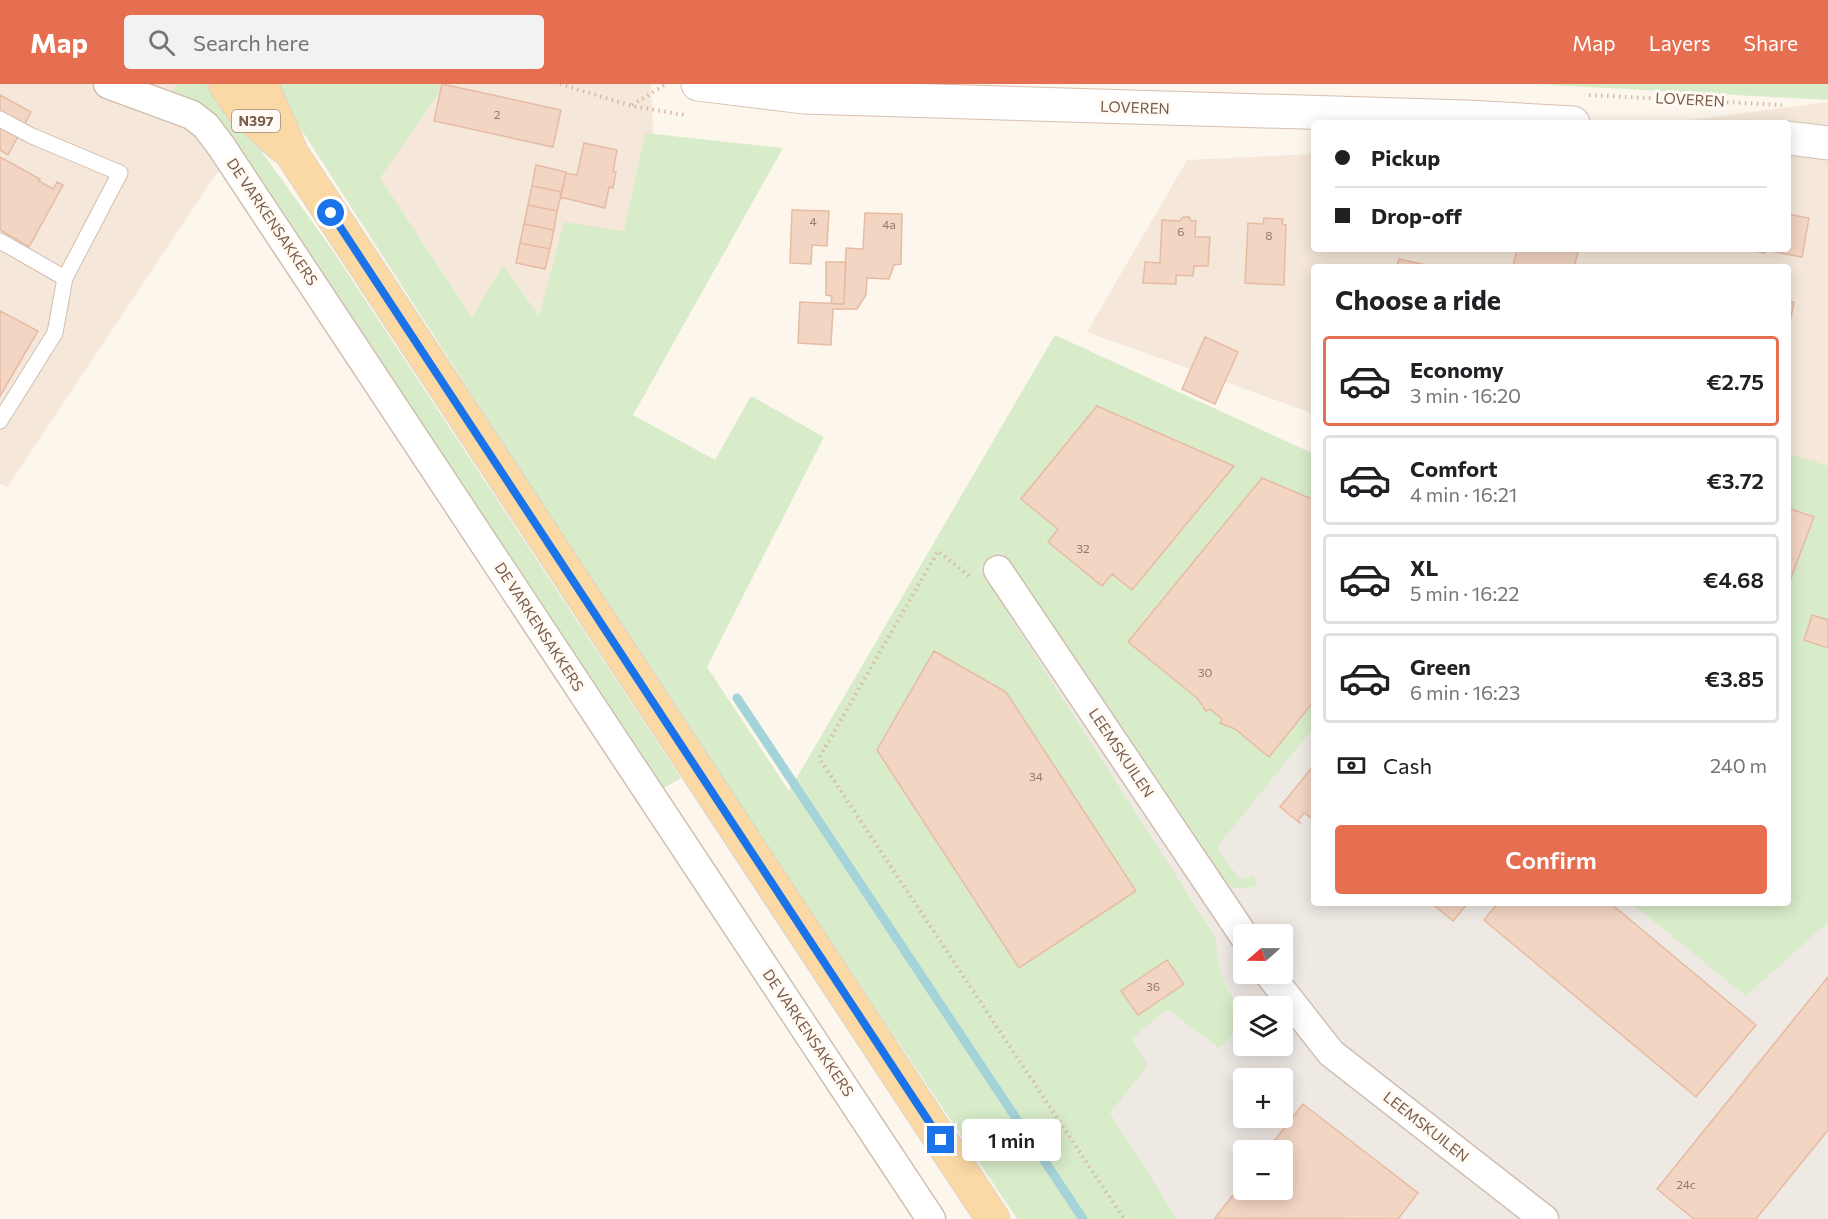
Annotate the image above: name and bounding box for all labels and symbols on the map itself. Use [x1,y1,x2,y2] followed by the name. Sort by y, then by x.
[1655,88,1725,110] street label: LOVEREN
[1100,97,1170,117] street label: LOVEREN
[494,107,501,121] house number: 2
[232,110,280,132] road number: N397
[224,154,322,289] street label: DE VARKENSAKKERS
[317,199,344,226] route start
[809,214,817,228] house number: 4
[882,217,896,231] house number: 4a
[1177,224,1185,238] house number: 6
[1265,228,1273,242] house number: 8
[1076,541,1090,555] house number: 32
[492,559,588,694] street label: DE VARKENSAKKERS
[1198,665,1213,679] house number: 30
[1085,704,1158,800] street label: LEEMSKUILEN
[1029,769,1043,783] house number: 34
[1233,924,1293,984] north arrow
[760,965,858,1100] street label: DE VARKENSAKKERS
[1146,979,1160,993] house number: 36
[1380,1087,1473,1165] street label: LEEMSKUILEN
[962,1119,1061,1161] callout: 1 min
[927,1126,954,1153] route end
[1676,1177,1696,1191] house number: 24c

